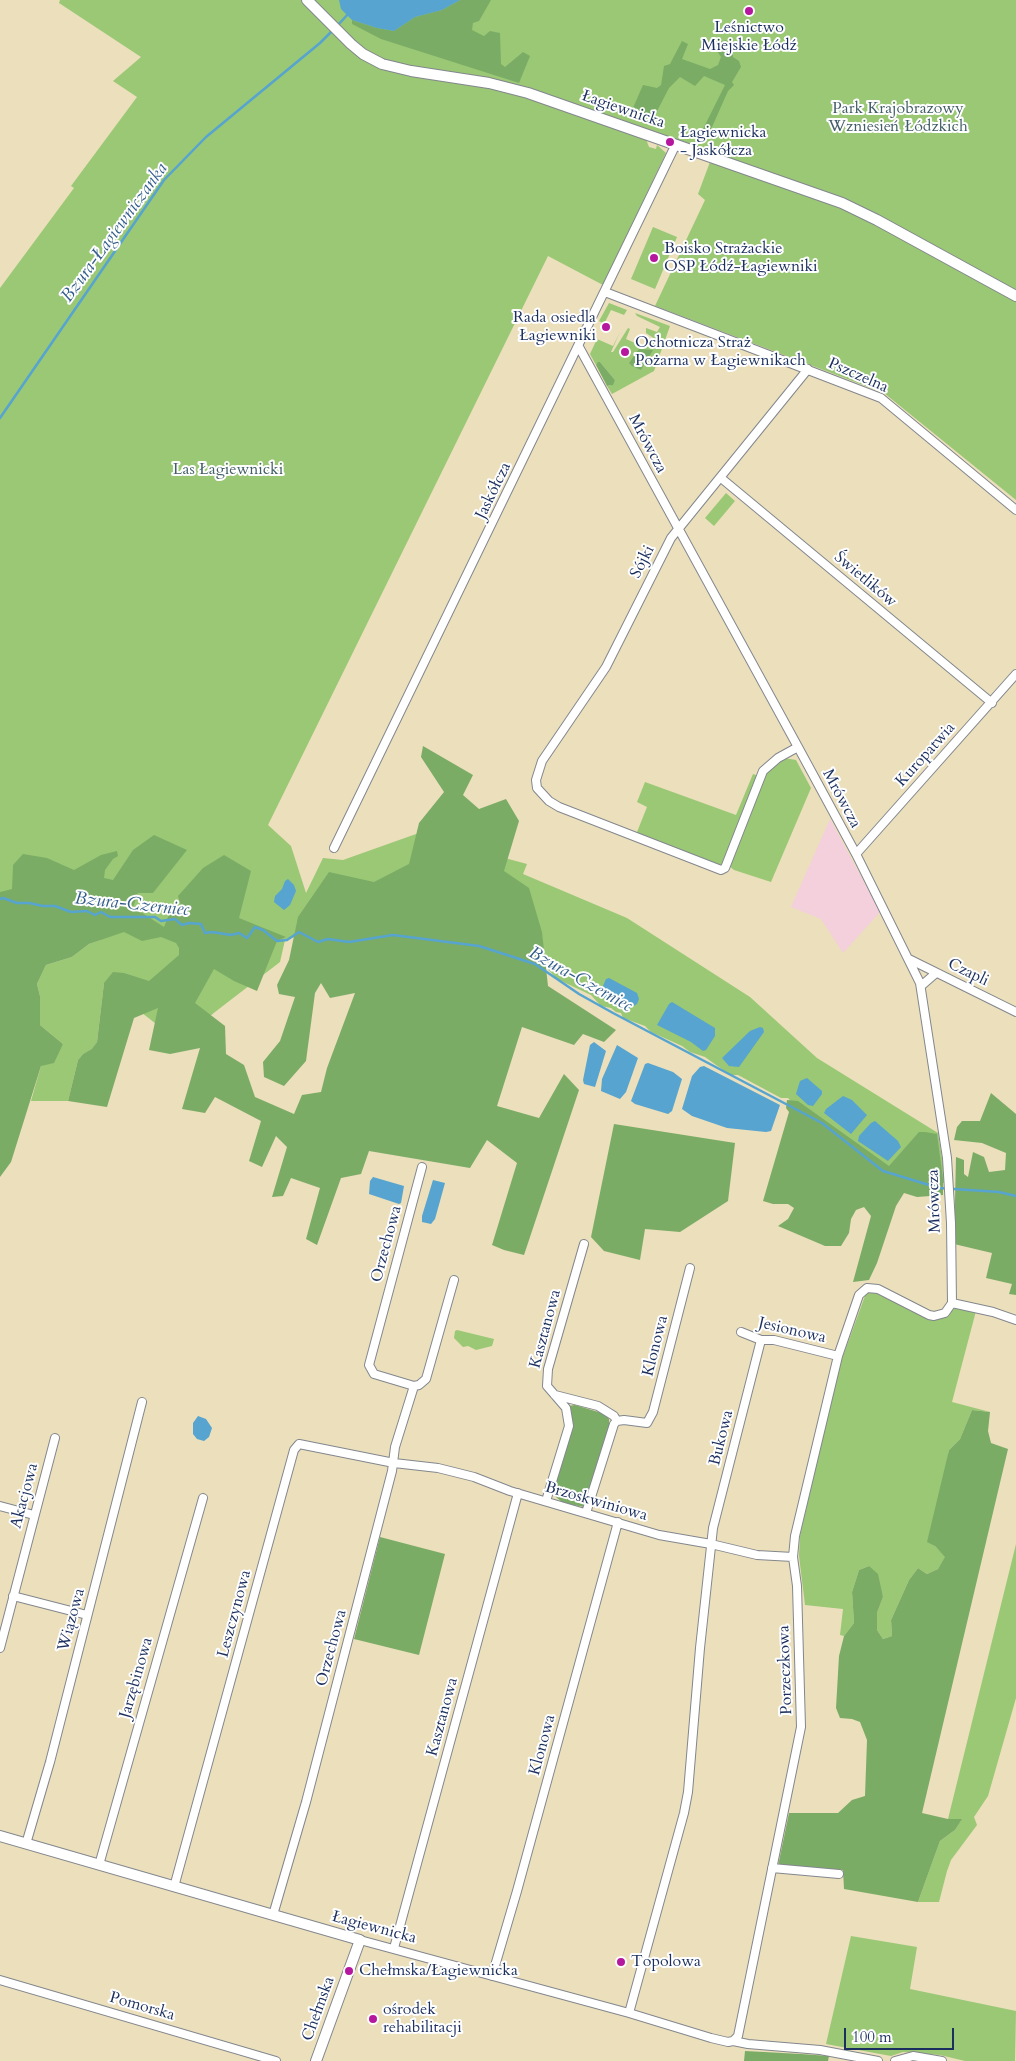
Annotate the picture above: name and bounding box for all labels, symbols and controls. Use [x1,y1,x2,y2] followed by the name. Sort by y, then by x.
[743,5,755,17] marker: Leśnictwo Miejskie Łódź
[701,18,797,56] place label: Leśnictwo Miejskie Łódź
[579,87,667,133] street label: Łagiewnicka
[828,99,968,137] park label: Park Krajobrazowy Wzniesień Łódzkich
[680,123,767,161] place label: Łagiewnicka - Jaskółcza
[664,136,676,148] marker: Łagiewnicka - Jaskółcza
[57,159,173,307] water label: Bzura-Łagiewniczanka
[664,239,818,277] place label: Boisko Strażackie OSP Łódź-Łagiewniki
[648,252,660,264] marker: Boisko Strażackie OSP Łódź-Łagiewniki
[513,308,596,346] place label: Rada osiedla Łagiewniki
[600,321,612,333] marker: Rada osiedla Łagiewniki
[635,333,806,371] place label: Ochotnicza Straż Pożarna w Łagiewnikach
[619,346,631,358] marker: Ochotnicza Straż Pożarna w Łagiewnikach
[825,354,891,398] street label: Pszczelna
[624,411,670,477] street label: Mrówcza
[173,460,283,480] park label: Las Łagiewnicki
[472,460,516,522] street label: Jaskółcza
[627,542,659,582] street label: Sójki
[830,548,900,612] street label: Świetlików
[892,719,960,791] street label: Kuropatwia
[818,766,864,832] street label: Mrówcza
[74,888,190,922] water label: Bzura-Czerniec
[524,943,636,1017] water label: Bzura-Czerniec
[944,955,992,991] street label: Czapli
[924,1169,946,1233] street label: Mrówcza
[368,1204,406,1284] street label: Orzechowa
[526,1288,566,1370] street label: Kasztanowa
[639,1314,673,1378] street label: Klonowa
[756,1314,828,1348] street label: Jesionowa
[706,1408,738,1468] street label: Bukowa
[7,1461,43,1531] street label: Akacjowa
[543,1478,649,1526] street label: Brzoskwiniowa
[214,1568,256,1660] street label: Leszczynowa
[54,1586,90,1654] street label: Wiązowa
[313,1608,351,1688] street label: Orzechowa
[775,1625,797,1715] street label: Porzeczkowa
[116,1635,158,1721] street label: Jarzębinowa
[423,1676,463,1758] street label: Kasztanowa
[526,1713,560,1777] street label: Klonowa
[330,1908,418,1948] street label: Łagiewnicka
[631,1952,701,1972] place label: Topolowa
[615,1956,627,1968] marker: Topolowa
[359,1961,518,1981] place label: Chełmska/Łagiewnicka
[343,1965,355,1977] marker: Chełmska/Łagiewnicka
[299,1974,339,2044] street label: Chełmska
[107,1989,177,2025] street label: Pomorska
[383,2000,462,2038] place label: ośrodek rehabilitacji
[367,2013,379,2025] marker: ośrodek rehabilitacji
[846,2018,956,2050] scale bar
[852,2027,892,2047] text: 100 m

